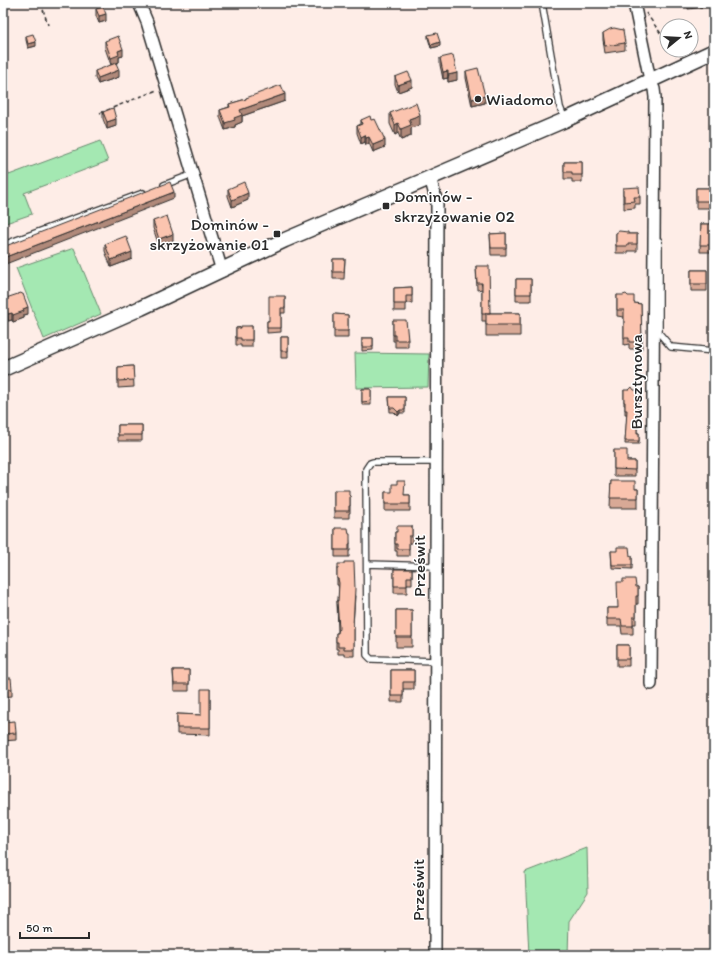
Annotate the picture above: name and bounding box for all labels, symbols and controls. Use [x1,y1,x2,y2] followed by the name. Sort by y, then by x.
[659,18,699,58] north arrow
[681,30,695,41] text: N
[486,89,554,109] place label: Wiadomo
[473,94,483,104] marker: Wiadomo
[394,186,515,226] place label: Dominów - skrzyżowanie 02
[381,201,391,211] marker: Dominów - skrzyżowanie 02
[149,214,269,254] place label: Dominów - skrzyżowanie 01
[272,229,282,239] marker: Dominów - skrzyżowanie 01
[626,334,646,430] street label: Bursztynowa
[409,535,429,597] street label: Prześwit
[408,859,428,921] street label: Prześwit
[20,914,89,940] scale bar
[26,921,52,935] text: 50 m

